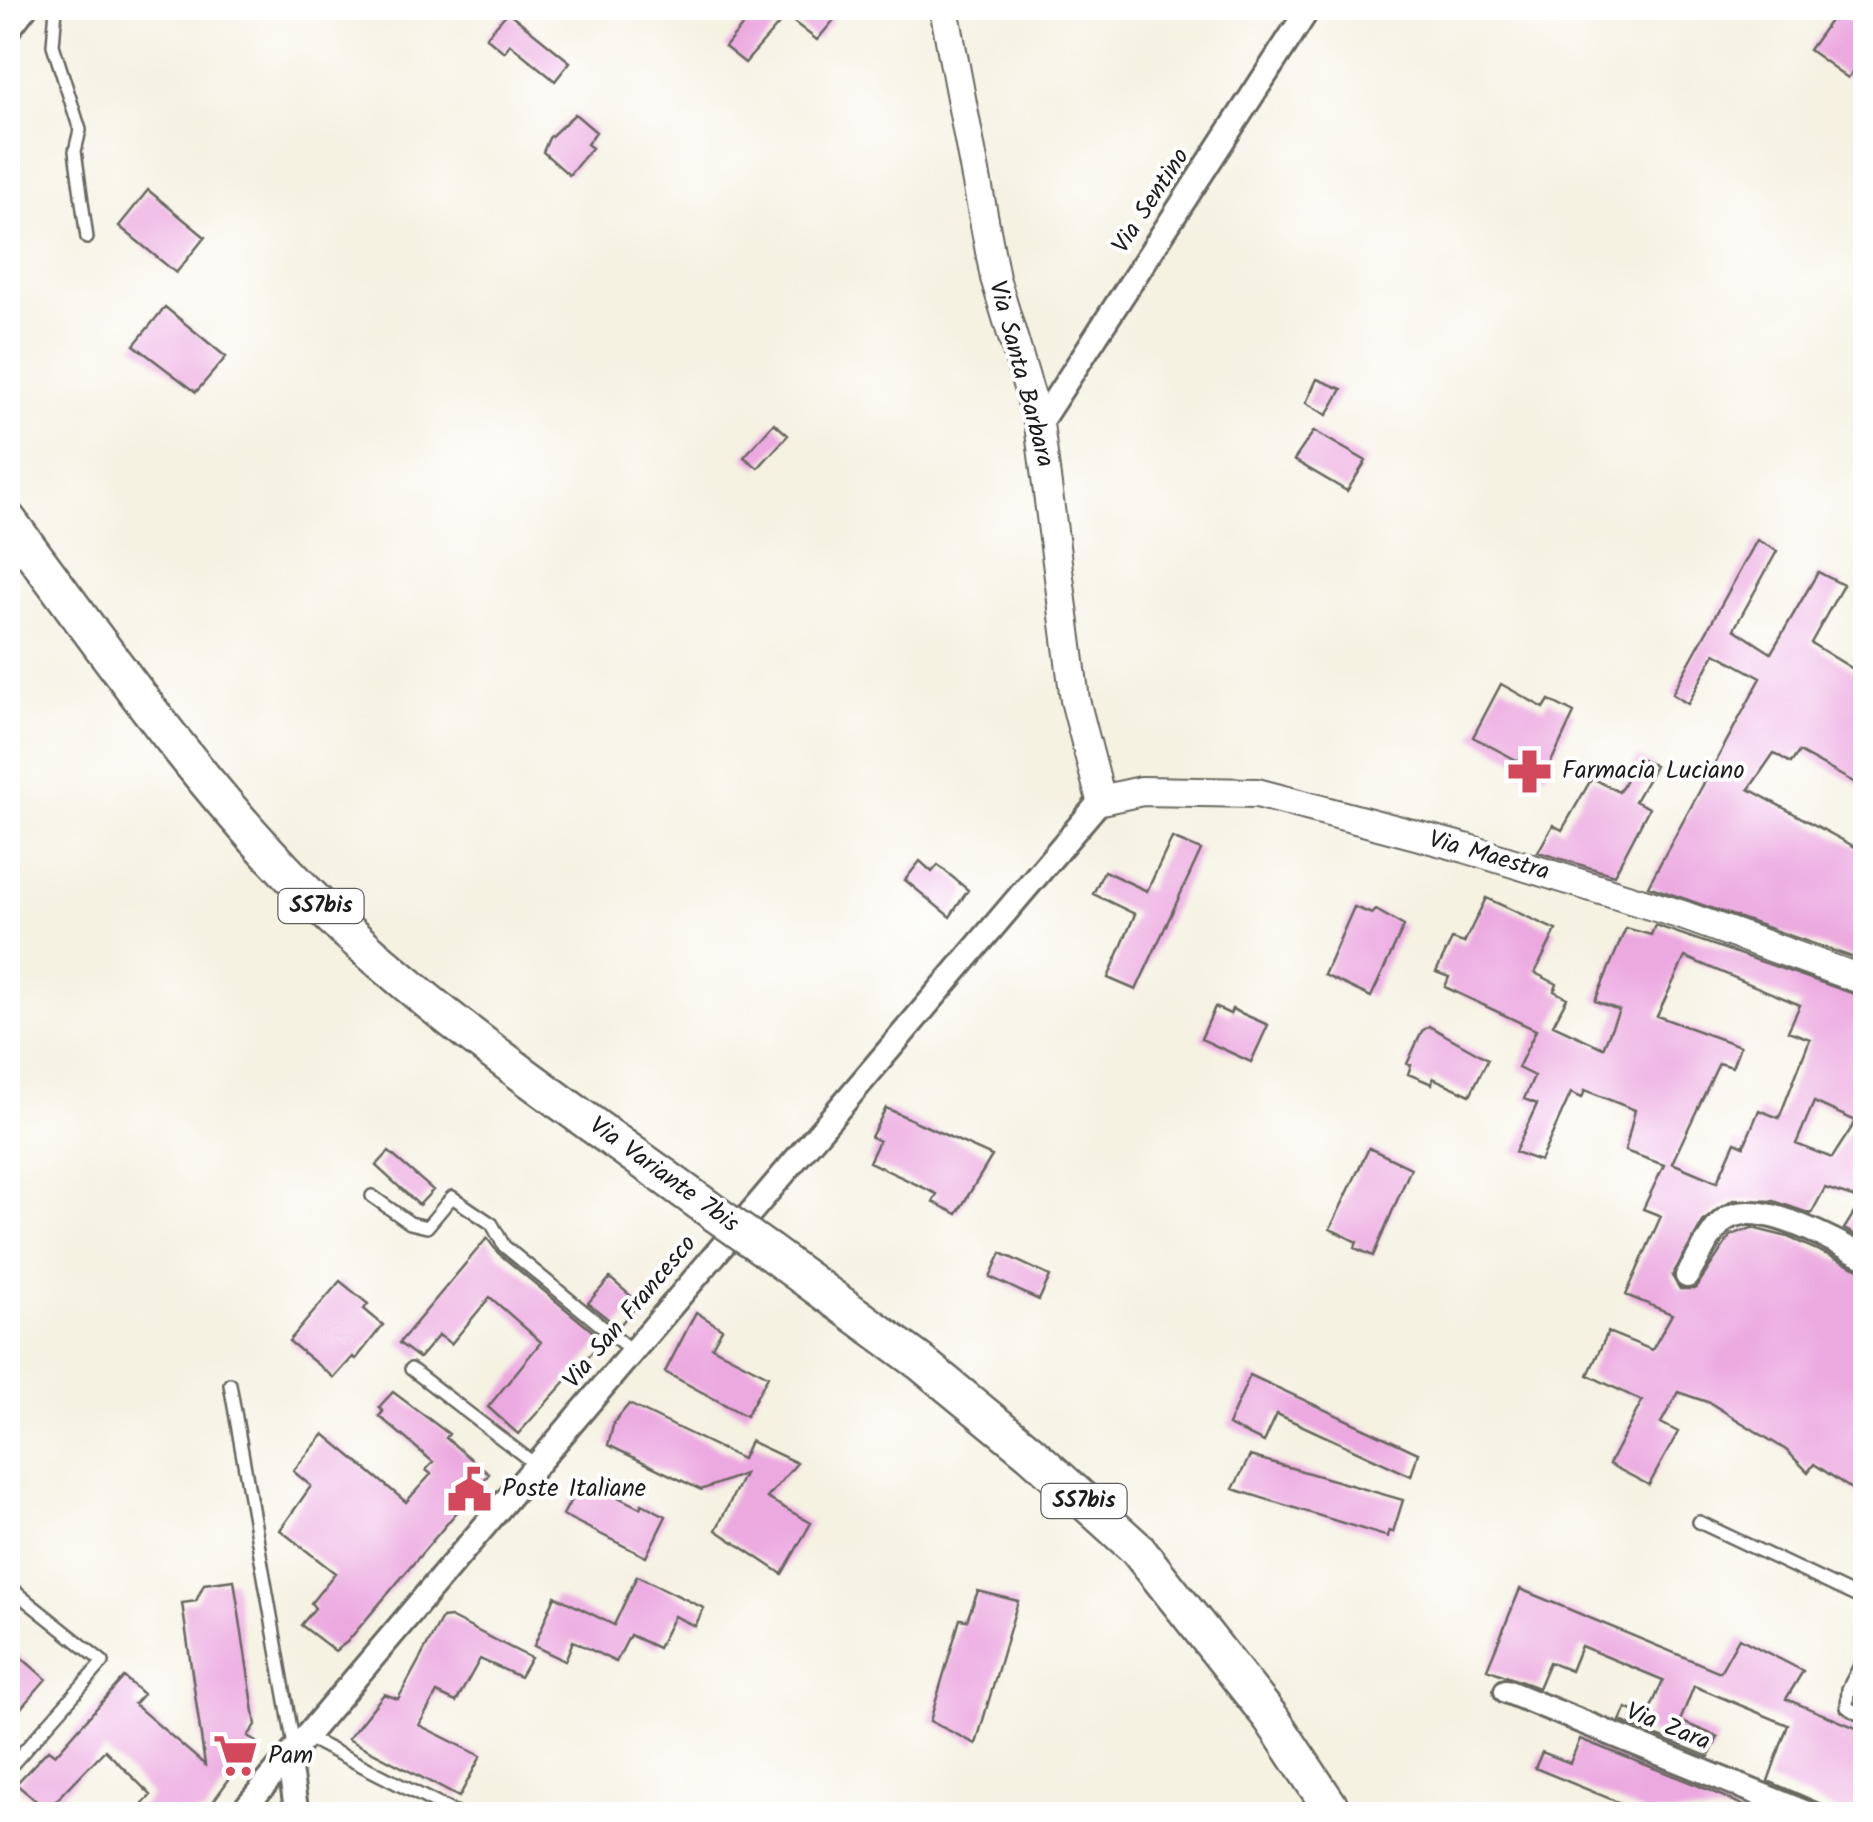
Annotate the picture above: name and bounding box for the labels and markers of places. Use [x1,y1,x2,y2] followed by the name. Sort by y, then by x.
[1505,747,1553,795] pharmacy icon: Farmacia Luciano
[1562,751,1745,791] place label: Farmacia Luciano
[445,1465,493,1513] public building icon: Poste Italiane
[502,1469,646,1509] place label: Poste Italiane
[211,1732,259,1780] supermarket icon: Pam
[268,1736,313,1776] place label: Pam

